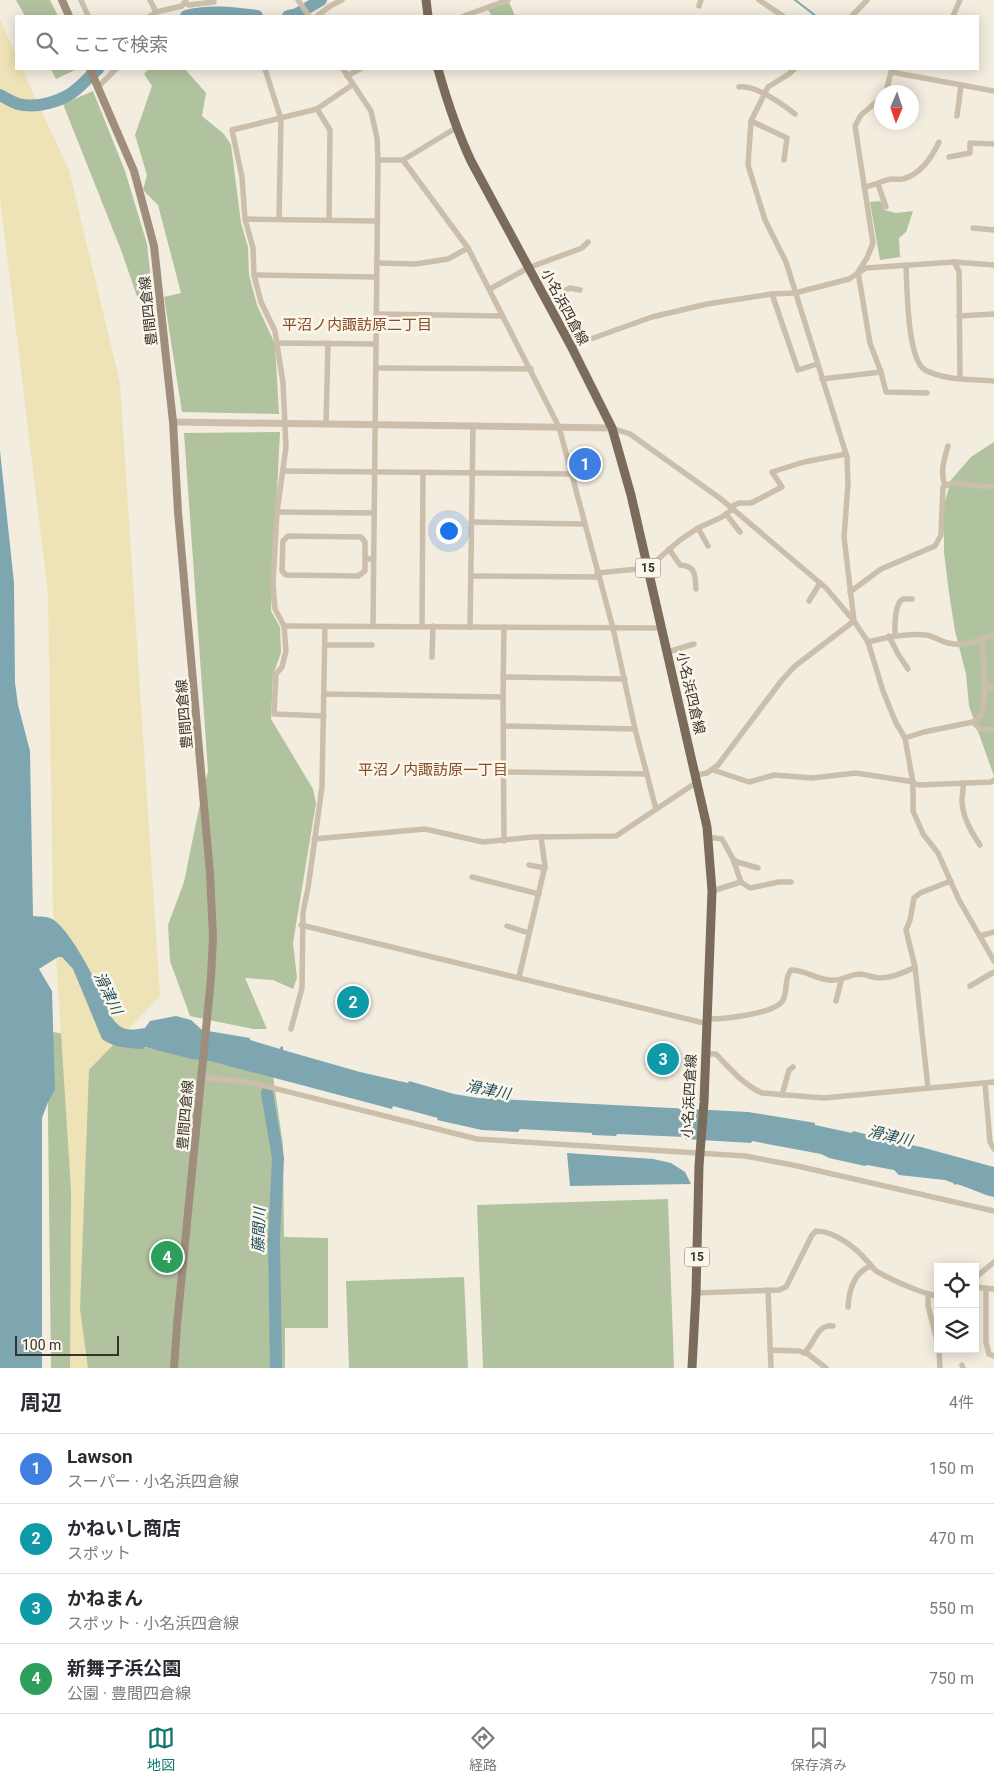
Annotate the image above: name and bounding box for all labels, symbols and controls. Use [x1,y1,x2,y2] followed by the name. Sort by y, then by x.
[15,15,979,70] search box
[33,29,61,57] icon: search
[73,33,168,56] text: ここで検索
[874,85,919,130] north arrow
[538,266,592,348] street label: 小名浜四倉線
[136,275,160,347] street label: 豊間四倉線
[282,316,432,334] district label: 平沼ノ内諏訪原二丁目
[569,445,601,483] pin: 1
[436,518,462,544] your location
[636,558,660,578] road number: 15
[674,650,708,736] street label: 小名浜四倉線
[173,678,195,750] street label: 豊間四倉線
[358,761,508,779] district label: 平沼ノ内諏訪原一丁目
[90,969,127,1019] water label: 滑津川
[337,983,369,1021] pin: 2
[647,1040,679,1078] pin: 3
[679,1054,699,1138] street label: 小名浜四倉線
[464,1077,514,1104] water label: 滑津川
[174,1079,196,1151] street label: 豊間四倉線
[866,1122,916,1150] water label: 滑津川
[249,1205,269,1253] water label: 藤間川
[151,1238,183,1276] pin: 4
[684,1248,710,1266] road number: 15
[934,1263,979,1353] map controls
[934,1263,979,1308] button: locate
[934,1308,979,1353] button: layers
[15,1333,119,1356] scale bar
[22,1337,61,1353] text: 100 m
[20,1391,62,1415] text: 周辺
[949,1393,974,1412] text: 4件
[67,1445,133,1468] text: Lawson
[31,1459,41,1478] text: 1
[929,1459,974,1478] text: 150 m
[67,1472,239,1491] text: スーパー · 小名浜四倉線
[67,1517,181,1540] text: かねいし商店
[31,1529,41,1548] text: 2
[929,1529,974,1548] text: 470 m
[67,1544,131,1563] text: スポット
[67,1587,143,1610] text: かねまん
[31,1599,41,1618] text: 3
[929,1599,974,1618] text: 550 m
[67,1614,239,1633] text: スポット · 小名浜四倉線
[67,1657,181,1680] text: 新舞子浜公園
[31,1669,41,1688] text: 4
[929,1669,974,1688] text: 750 m
[67,1684,191,1703] text: 公園 · 豊間四倉線
[147,1724,175,1774] tab: 地図
[469,1724,497,1774] tab: 経路
[791,1724,847,1774] tab: 保存済み

